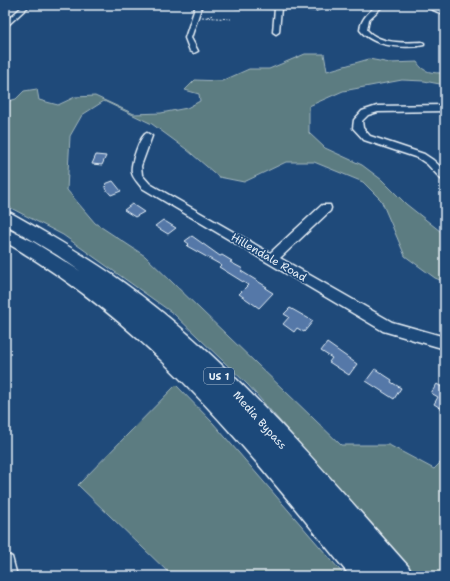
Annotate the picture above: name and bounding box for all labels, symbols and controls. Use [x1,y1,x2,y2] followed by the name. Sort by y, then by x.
[228,230,309,285] street label: Hillendale Road
[204,368,234,384] road number: US 1
[229,388,290,453] street label: Media Bypass

